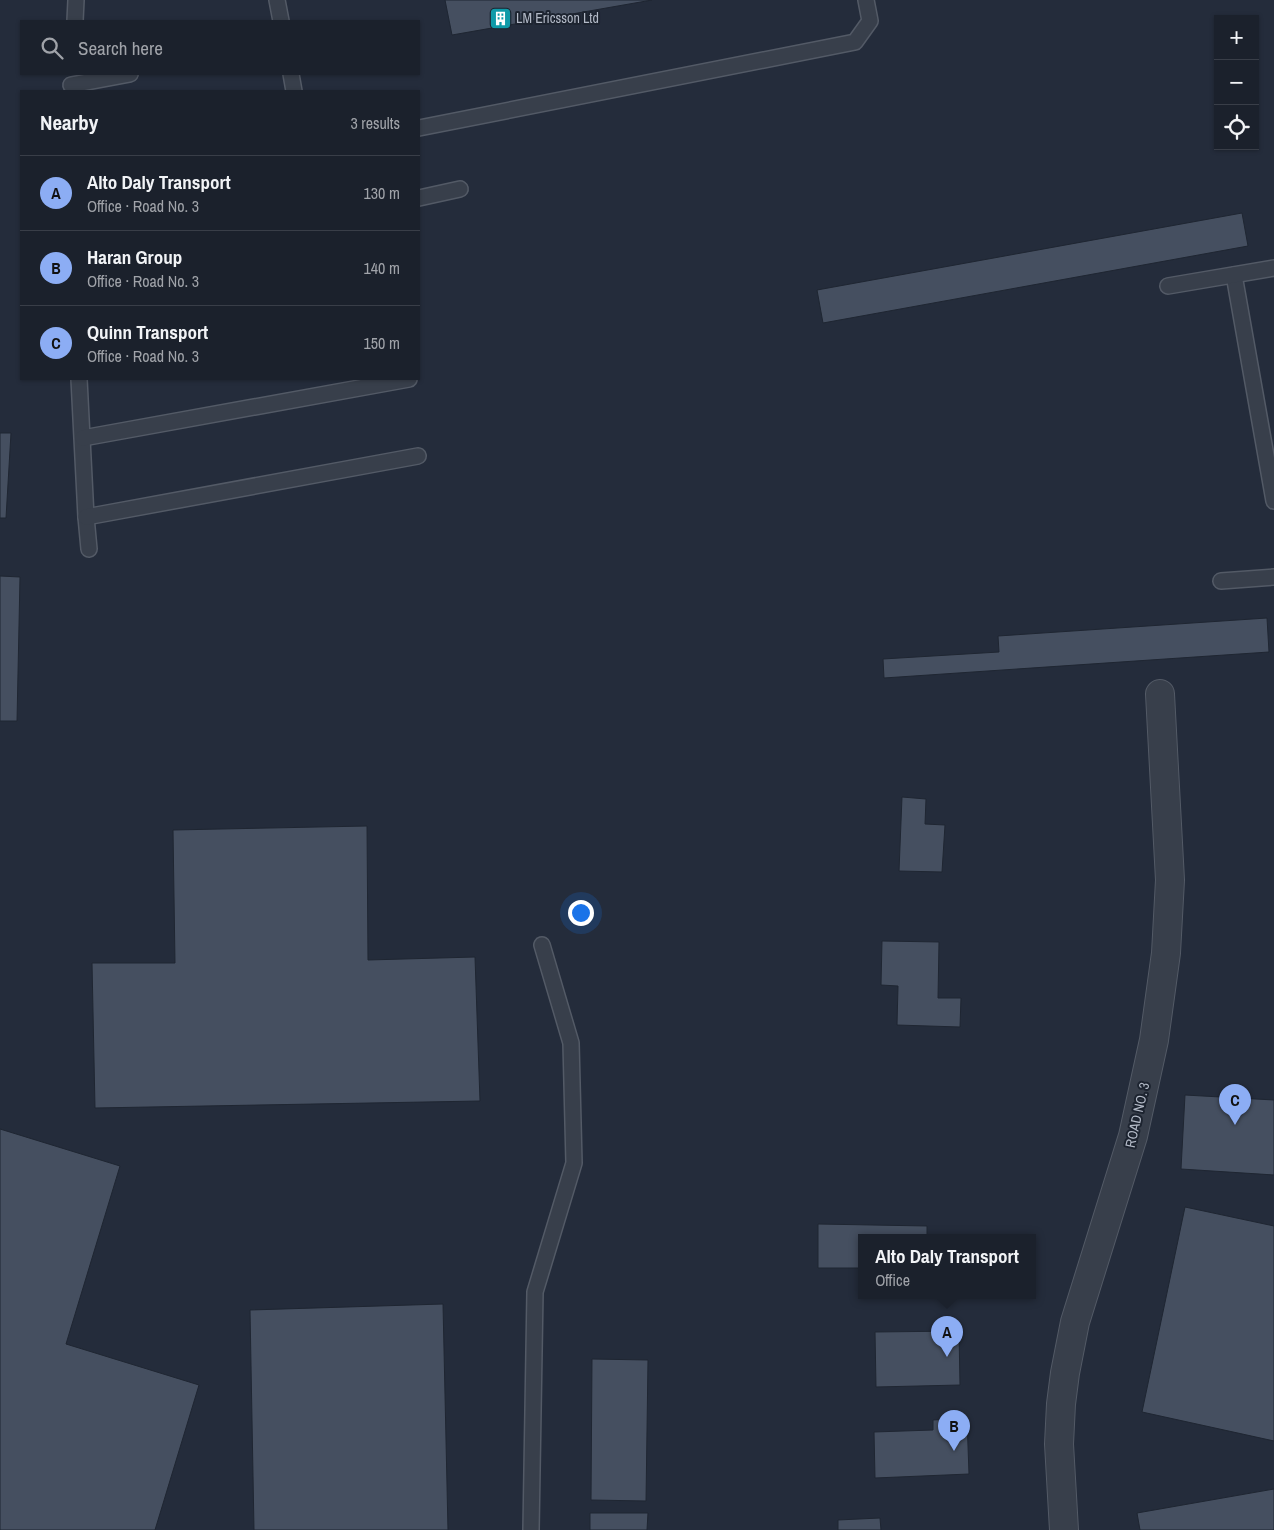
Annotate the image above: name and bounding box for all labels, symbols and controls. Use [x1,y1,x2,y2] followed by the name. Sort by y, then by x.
[488,6,512,30] building icon: LM Ericsson Ltd
[516,9,599,27] place label: LM Ericsson Ltd
[1214,15,1259,150] map controls
[1214,15,1259,60] button: +
[20,20,420,75] search box
[38,34,66,62] icon: search
[78,35,163,61] text: Search here
[1214,60,1259,105] button: −
[1214,105,1259,150] button: locate
[40,108,98,137] text: Nearby
[350,112,400,134] text: 3 results
[87,169,231,195] text: Alto Daly Transport
[51,182,61,204] text: A
[364,182,400,204] text: 130 m
[87,195,199,217] text: Office · Road No. 3
[87,244,182,270] text: Haran Group
[51,257,61,279] text: B
[364,257,400,279] text: 140 m
[87,270,199,292] text: Office · Road No. 3
[87,319,208,345] text: Quinn Transport
[51,332,61,354] text: C
[364,332,400,354] text: 150 m
[87,345,199,367] text: Office · Road No. 3
[568,900,594,926] your location
[1121,1081,1153,1149] street label: ROAD NO. 3
[1219,1084,1251,1125] pin: C
[858,1234,1036,1299] popup
[875,1243,1019,1269] text: Alto Daly Transport
[875,1269,910,1291] text: Office
[931,1316,963,1357] pin: A
[938,1410,970,1451] pin: B

